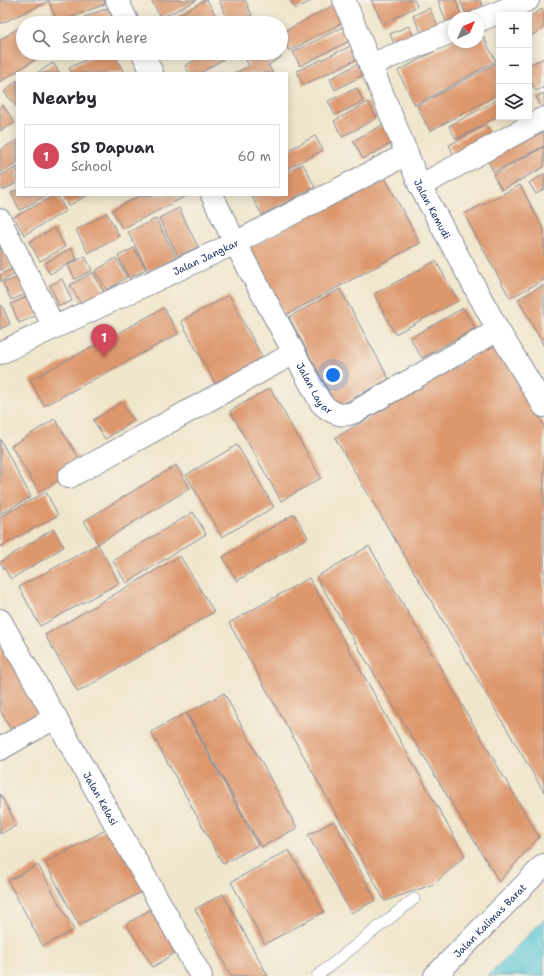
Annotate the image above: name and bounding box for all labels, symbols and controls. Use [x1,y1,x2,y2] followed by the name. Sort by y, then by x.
[448,12,484,48] north arrow
[496,12,532,120] map controls
[496,12,532,48] button: +
[16,16,288,60] search box
[30,27,52,49] icon: search
[62,28,148,48] text: Search here
[496,48,532,84] button: −
[496,84,532,120] button: layers
[32,87,97,109] text: Nearby
[71,138,154,158] text: SD Dapuan
[43,148,49,165] text: 1
[238,148,271,165] text: 60 m
[71,158,112,175] text: School
[411,177,454,241] street label: Jalan Kemudi
[170,236,241,278] street label: Jalan Jangkar
[91,324,117,357] pin: 1
[294,360,335,417] street label: Jalan Layar
[323,365,343,385] your location
[81,769,121,828] street label: Jalan Kelasi
[450,881,529,960] street label: Jalan Kalimas Barat

